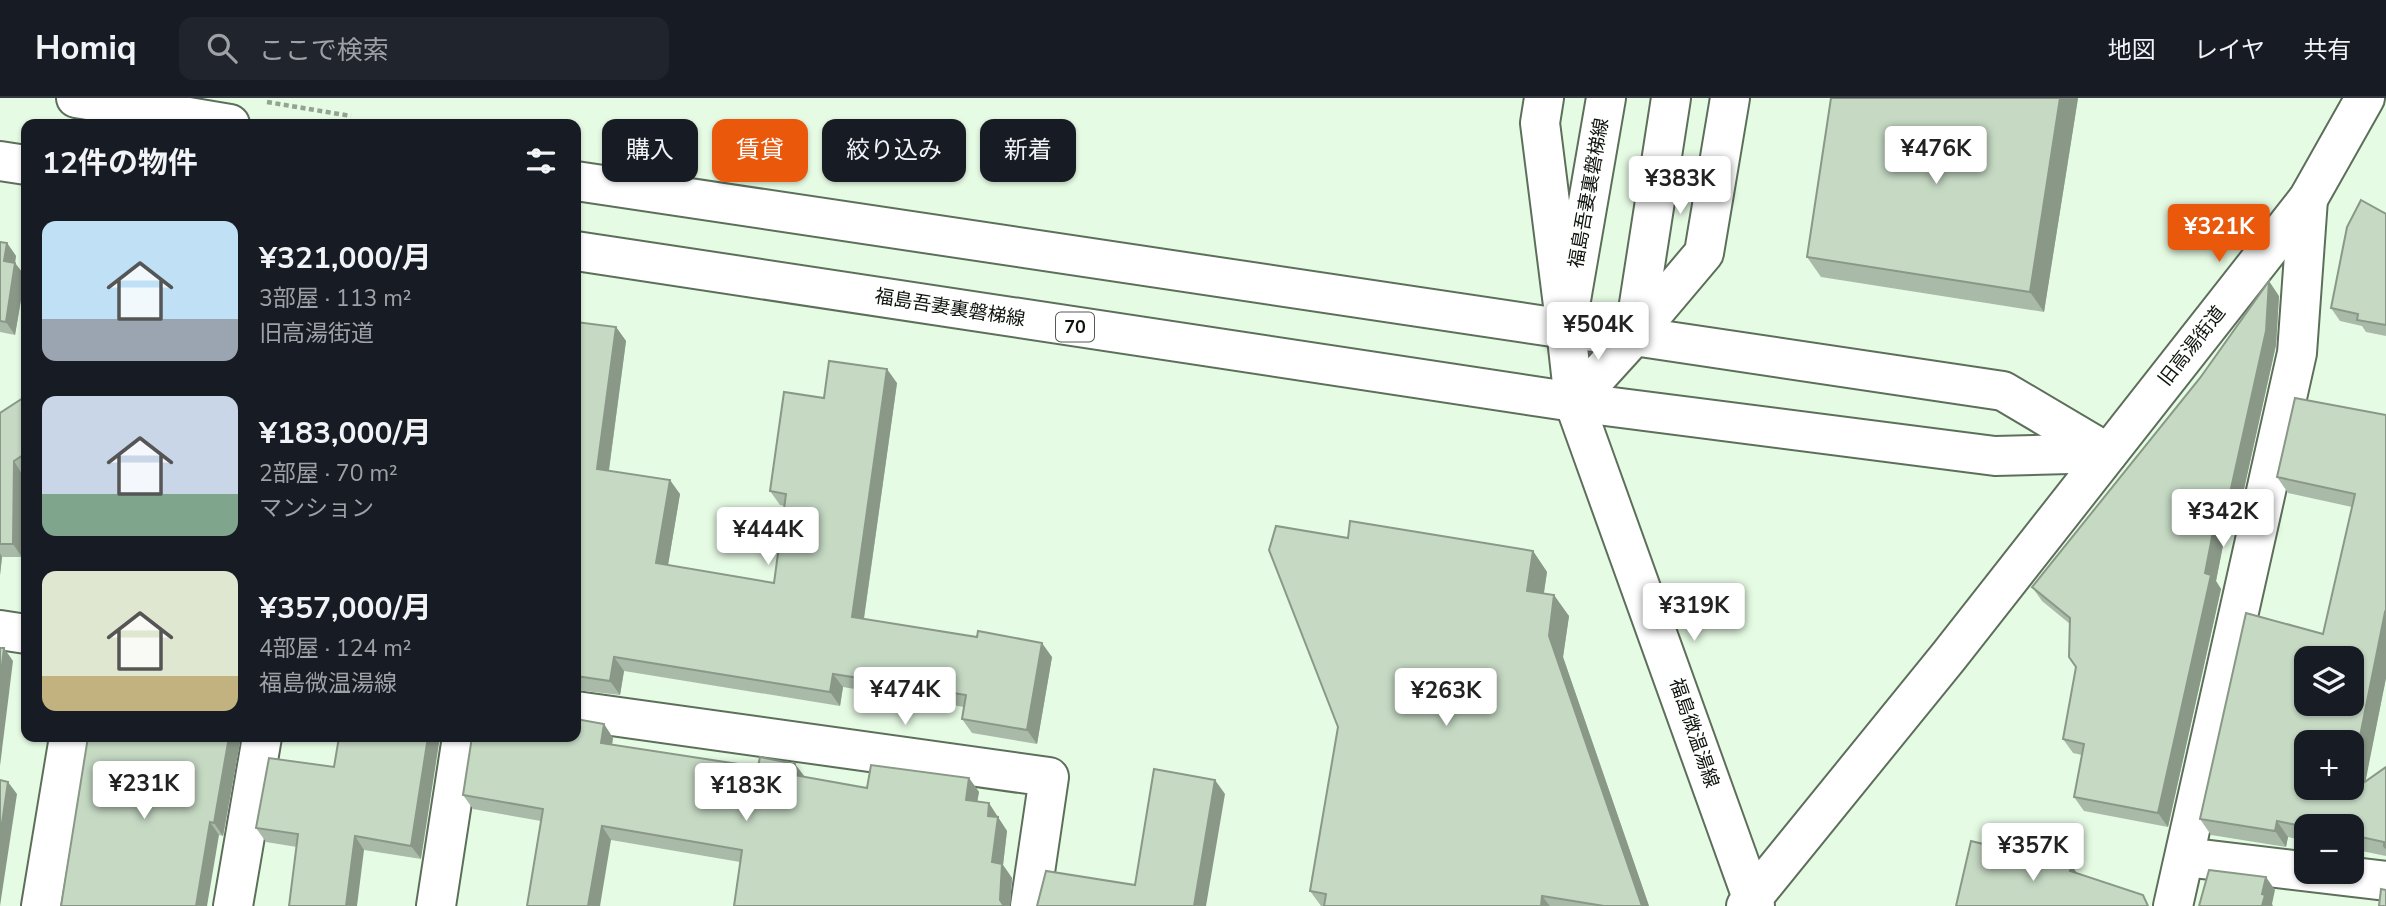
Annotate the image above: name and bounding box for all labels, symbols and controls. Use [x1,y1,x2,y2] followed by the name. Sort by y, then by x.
[179,17,669,80] search box
[35,26,137,71] text: Homiq
[203,29,241,67] icon: search
[259,33,389,68] text: ここで検索
[2108,34,2156,66] text: 地図
[2194,34,2265,66] text: レイヤ
[2303,34,2351,66] text: 共有
[1563,116,1615,270] street label: 福島吾妻裏磐梯線
[602,119,698,182] chip: 購入
[712,119,808,182] chip: 賃貸
[822,119,966,182] chip: 絞り込み
[980,119,1076,182] chip: 新着
[1887,126,1985,186] pin: ¥476K
[1901,133,1971,164] text: ¥476K
[522,142,560,180] icon: filters
[42,143,198,184] text: 12件の物件
[1631,156,1729,216] pin: ¥383K
[1645,163,1715,194] text: ¥383K
[2170,204,2268,264] pin: ¥321K
[2184,211,2254,242] text: ¥321K
[259,238,432,279] text: ¥321,000/月
[98,249,182,333] icon: home
[259,283,412,314] text: 3部屋 · 113 m²
[873,283,1027,333] street label: 福島吾妻裏磐梯線
[2153,301,2231,391] street label: 旧高湯街道
[1549,302,1647,362] pin: ¥504K
[1563,309,1633,340] text: ¥504K
[1056,312,1094,342] road number: 70
[259,318,374,349] text: 旧高湯街道
[259,413,432,454] text: ¥183,000/月
[98,424,182,508] icon: home
[259,458,398,489] text: 2部屋 · 70 m²
[2174,490,2272,549] pin: ¥342K
[259,493,374,524] text: マンション
[2188,496,2258,527] text: ¥342K
[719,508,817,567] pin: ¥444K
[733,514,803,545] text: ¥444K
[1645,584,1743,643] pin: ¥319K
[259,588,432,629] text: ¥357,000/月
[1659,590,1729,621] text: ¥319K
[98,599,182,683] icon: home
[259,633,412,664] text: 4部屋 · 124 m²
[2294,646,2364,884] map controls
[2294,646,2364,716] button: layers
[259,668,397,699] text: 福島微温湯線
[856,668,954,727] pin: ¥474K
[1397,668,1495,728] pin: ¥263K
[870,674,940,705] text: ¥474K
[1411,675,1481,706] text: ¥263K
[1663,675,1725,791] street label: 福島微温湯線
[2294,730,2364,800] button: +
[95,762,193,821] pin: ¥231K
[697,764,795,823] pin: ¥183K
[109,768,179,799] text: ¥231K
[711,770,781,801] text: ¥183K
[2294,814,2364,884] button: −
[1984,824,2082,883] pin: ¥357K
[1998,830,2068,861] text: ¥357K

